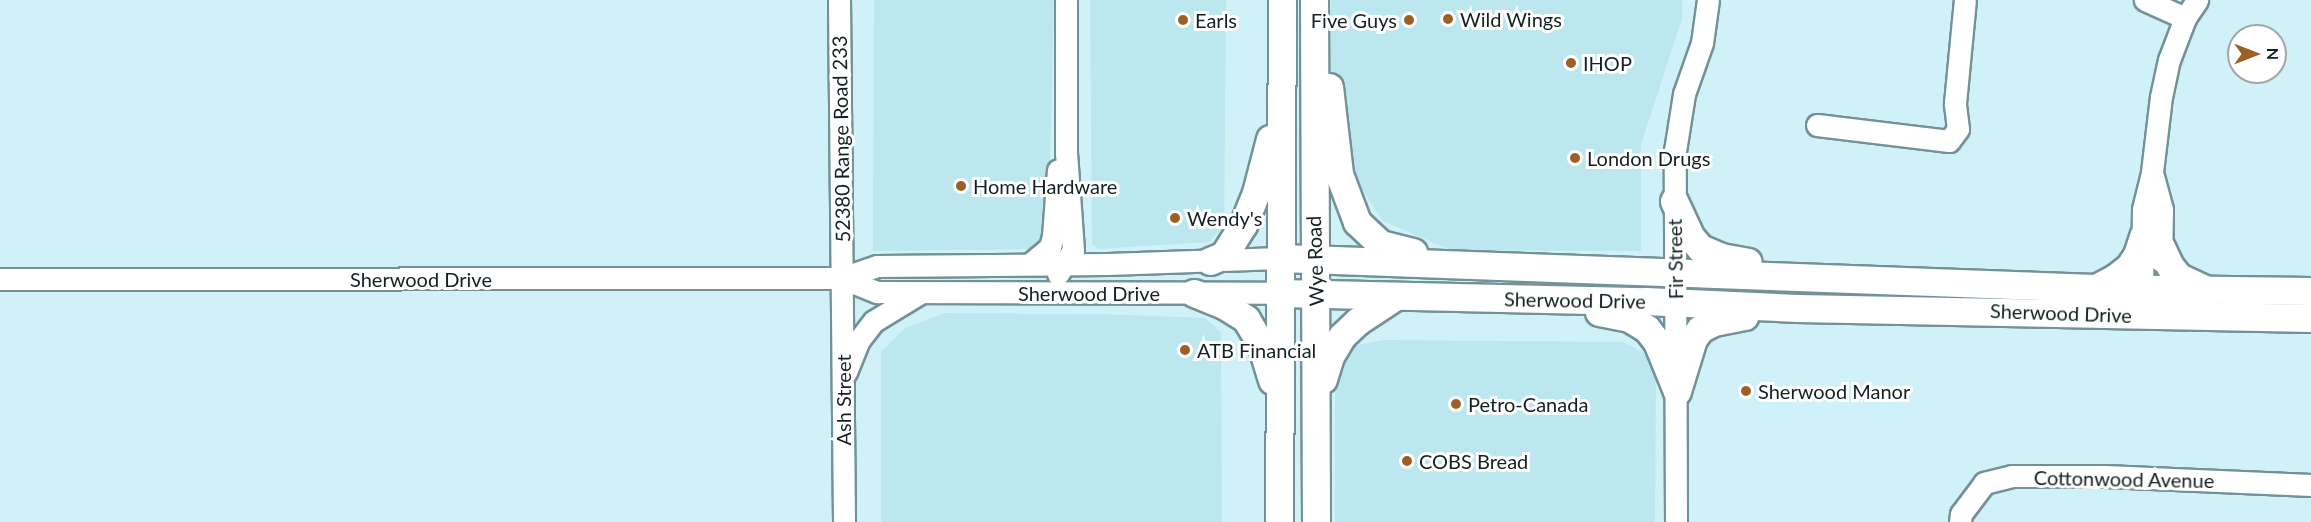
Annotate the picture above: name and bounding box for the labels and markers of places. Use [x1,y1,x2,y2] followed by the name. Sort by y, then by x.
[1460,7,1562,31] place label: Wild Wings
[1195,8,1237,32] place label: Earls
[1311,8,1397,32] place label: Five Guys
[1441,12,1455,26] marker: Wild Wings
[1176,13,1190,27] marker: Earls
[1402,13,1416,27] marker: Five Guys
[1583,51,1632,75] place label: IHOP
[1564,56,1578,70] marker: IHOP
[1587,146,1710,170] place label: London Drugs
[1568,151,1582,165] marker: London Drugs
[973,174,1117,198] place label: Home Hardware
[954,179,968,193] marker: Home Hardware
[1187,206,1262,230] place label: Wendy's
[1168,211,1182,225] marker: Wendy's
[1197,338,1316,362] place label: ATB Financial
[1178,343,1192,357] marker: ATB Financial
[1758,379,1910,403] place label: Sherwood Manor
[1739,384,1753,398] marker: Sherwood Manor
[1468,392,1588,416] place label: Petro-Canada
[1449,397,1463,411] marker: Petro-Canada
[1419,449,1528,473] place label: COBS Bread
[1400,454,1414,468] marker: COBS Bread

